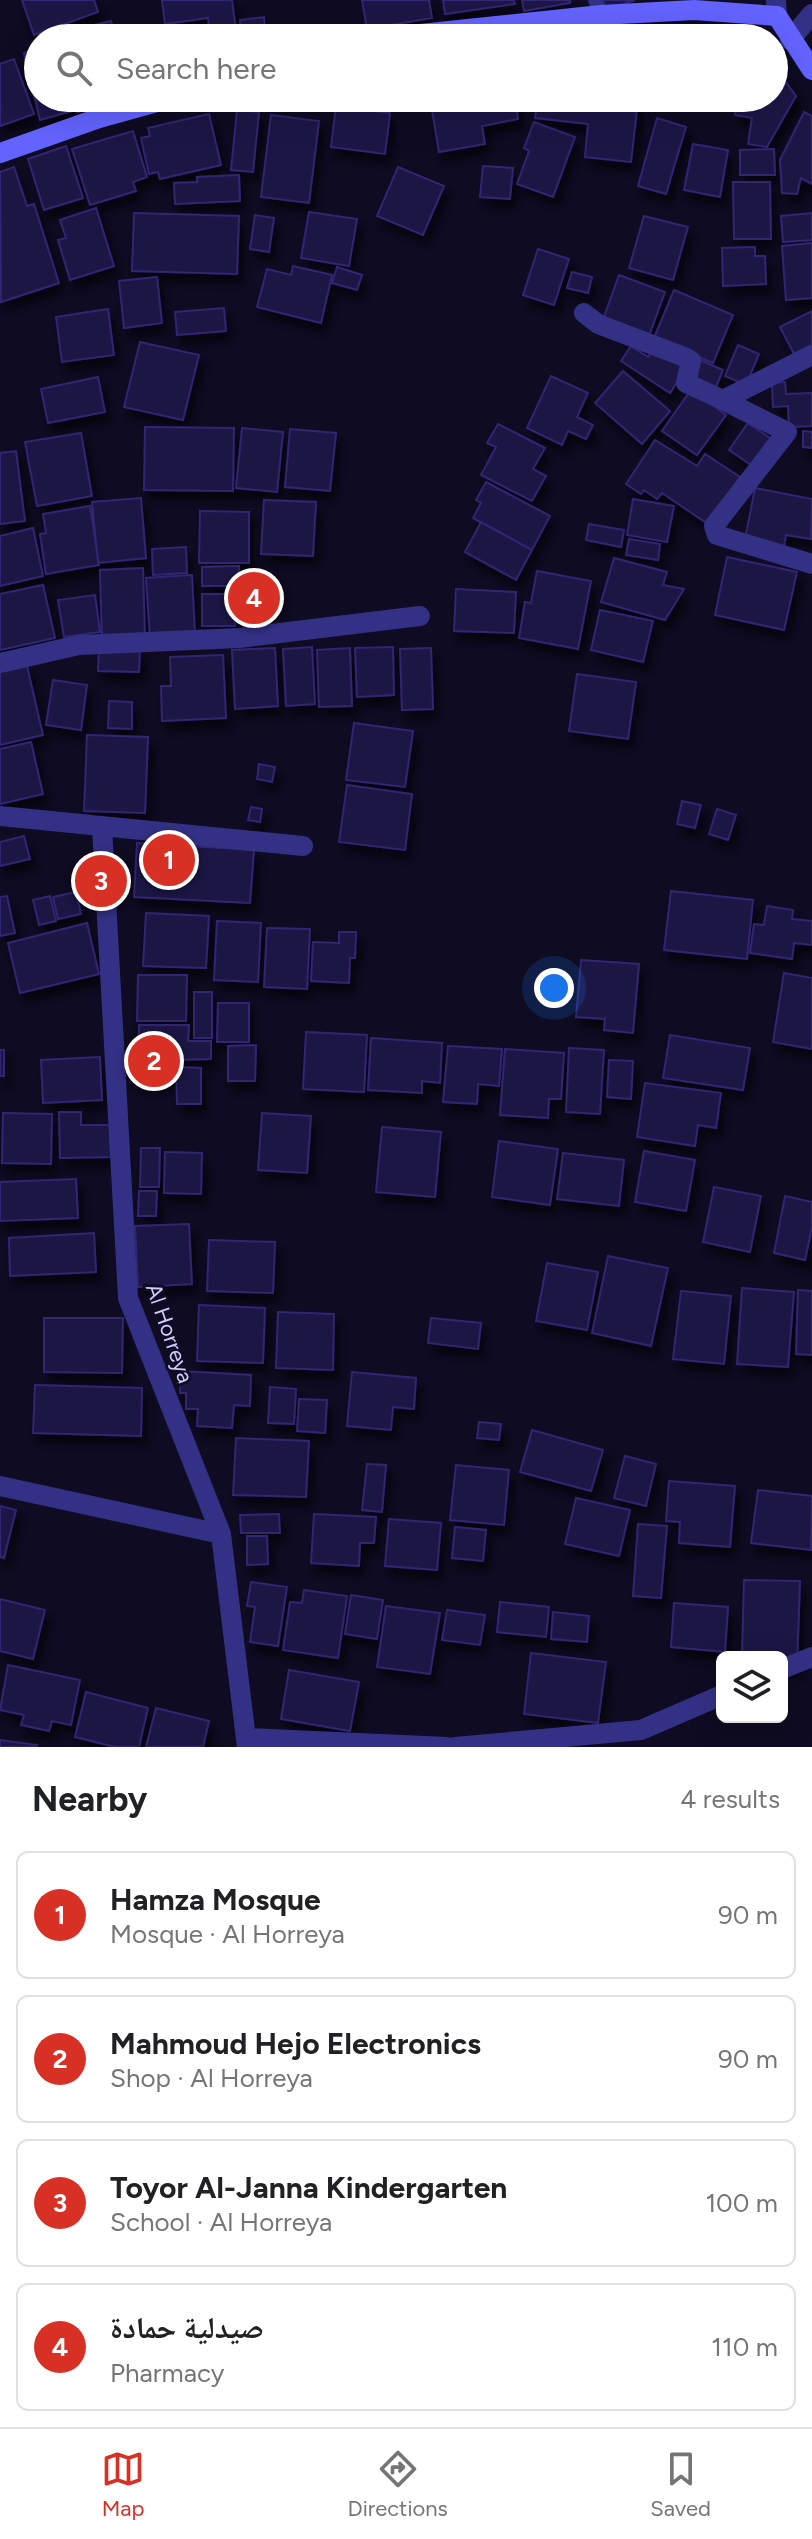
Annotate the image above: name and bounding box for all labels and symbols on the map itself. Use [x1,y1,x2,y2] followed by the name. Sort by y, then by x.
[228,568,280,628] pin: 4
[143,830,195,890] pin: 1
[75,851,127,911] pin: 3
[534,968,574,1008] your location
[128,1031,180,1091] pin: 2
[140,1280,199,1387] street label: Al Horreya

